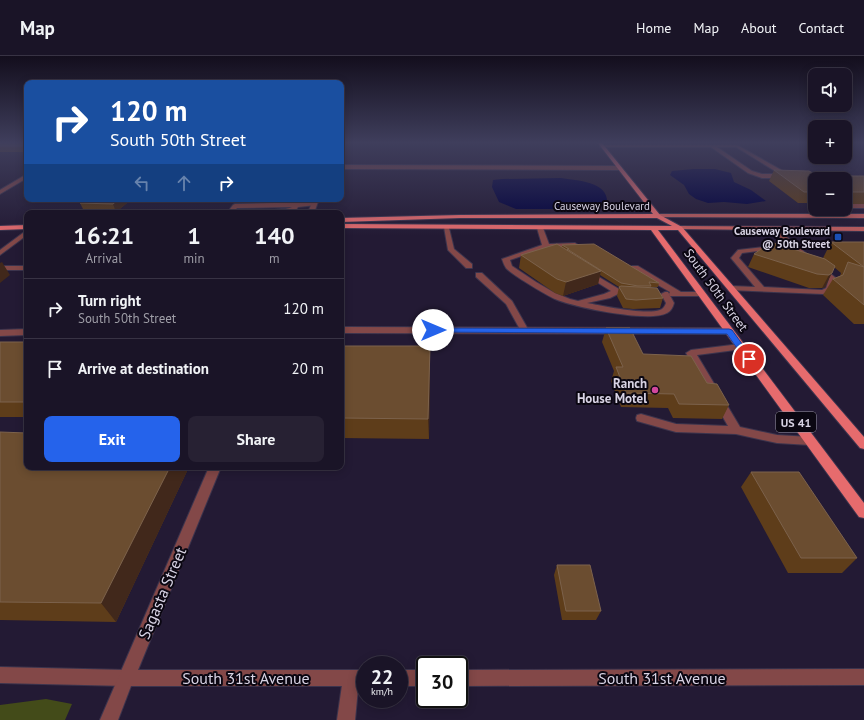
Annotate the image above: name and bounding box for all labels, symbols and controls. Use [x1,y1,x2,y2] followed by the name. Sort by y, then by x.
[20,16,55,40] text: Map
[636,19,671,37] text: Home
[693,19,719,37] text: Map
[741,19,777,37] text: About
[799,19,844,37] text: Contact
[808,68,852,216] map controls
[808,68,852,112] button: sound
[110,92,187,129] text: 120 m
[44,96,96,148] icon: right
[808,120,852,164] button: +
[110,128,246,151] text: South 50th Street
[131,172,153,194] icon: left
[173,172,195,194] icon: ahead
[215,172,237,194] icon: right
[808,172,852,216] button: −
[554,199,650,213] street label: Causeway Boulevard
[73,220,134,251] text: 16:21
[187,220,201,251] text: 1
[254,220,295,251] text: 140
[734,224,830,251] place label: Causeway Boulevard @ 50th Street
[833,232,843,242] marker: Causeway Boulevard @ 50th Street
[680,245,752,335] street label: South 50th Street
[86,250,122,267] text: Arrival
[183,250,205,267] text: min
[269,250,280,267] text: m
[78,291,141,310] text: Turn right
[44,298,66,320] icon: right
[283,299,324,318] text: 120 m
[412,309,454,351] position arrow
[78,310,176,327] text: South 50th Street
[732,342,766,376] pin
[738,348,760,370] icon: arrive
[44,358,66,380] icon: arrive
[78,359,209,378] text: Arrive at destination
[291,359,324,378] text: 20 m
[577,375,647,407] place label: Ranch House Motel
[650,385,660,395] marker: Ranch House Motel
[776,412,816,432] road number: US 41
[44,416,180,462] button: Exit
[188,416,324,462] button: Share
[134,543,191,642] street label: Sagasta Street
[416,656,468,708] speed limit sign: 30
[371,664,393,690] text: 22
[182,668,310,688] street label: South 31st Avenue
[598,668,726,688] street label: South 31st Avenue
[371,685,393,698] text: km/h

